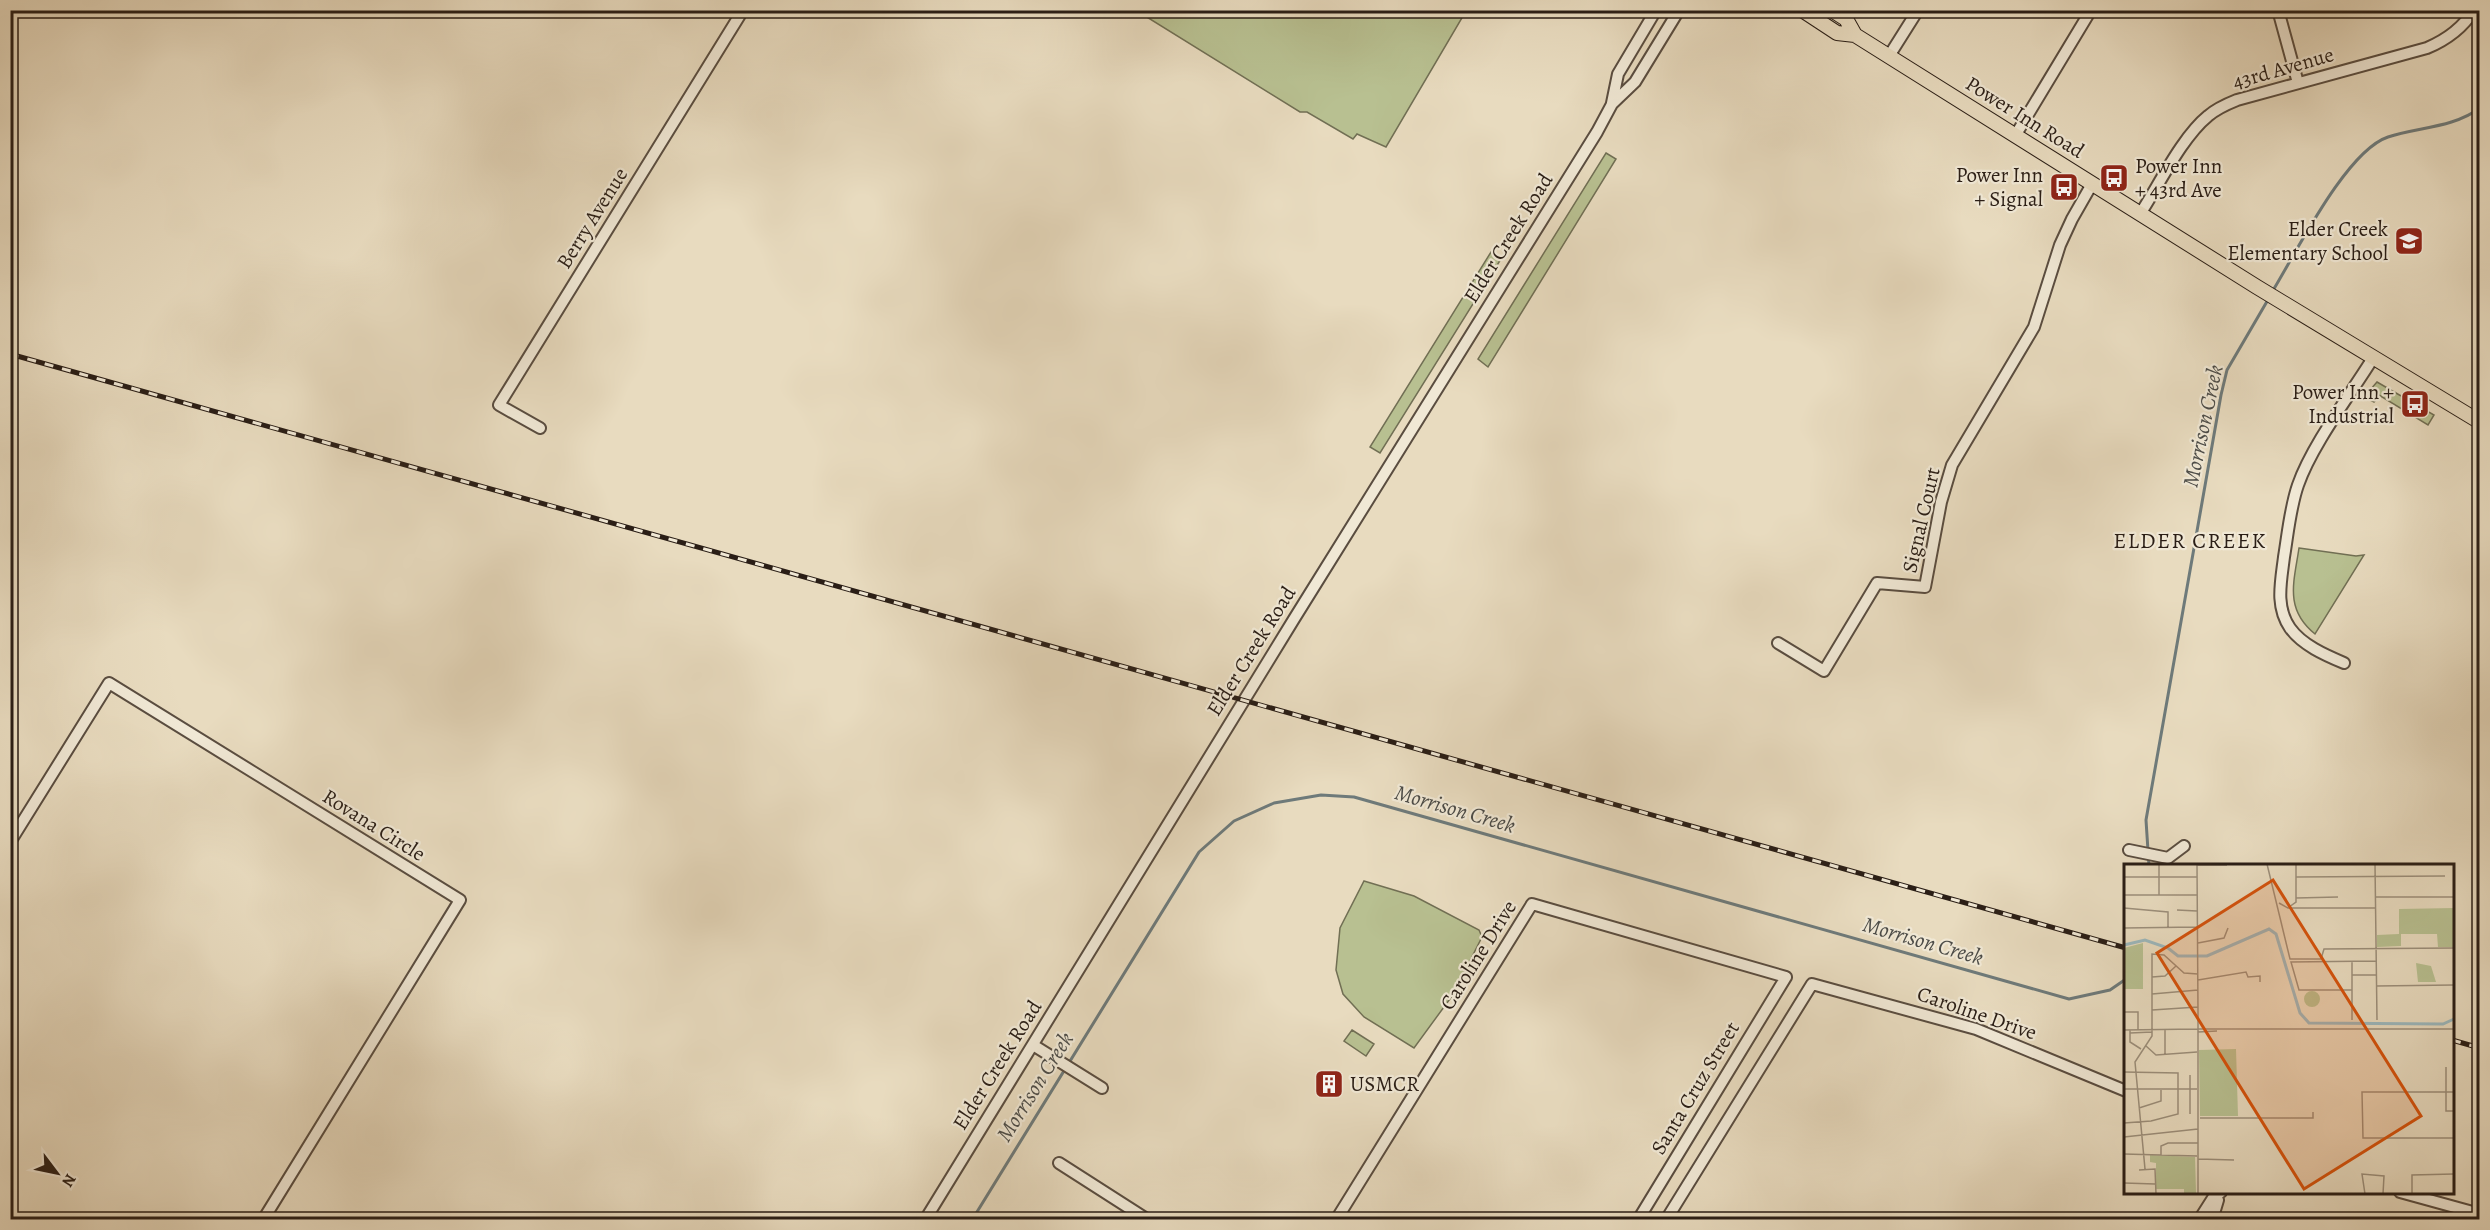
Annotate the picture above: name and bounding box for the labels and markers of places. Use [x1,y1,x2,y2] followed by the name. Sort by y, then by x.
[2135,152,2222,204] place label: Power Inn + 43rd Ave
[1956,161,2043,213] place label: Power Inn + Signal
[2098,162,2130,194] bus stop icon: Power Inn + 43rd Ave
[2048,171,2080,203] bus stop icon: Power Inn + Signal
[2227,215,2389,267] place label: Elder Creek Elementary School
[2393,225,2425,257] school or university icon: Elder Creek Elementary School
[2292,378,2394,430] place label: Power Inn + Industrial
[2399,388,2431,420] bus stop icon: Power Inn + Industrial
[1313,1068,1345,1100] building icon: USMCR
[1350,1070,1419,1098] place label: USMCR

